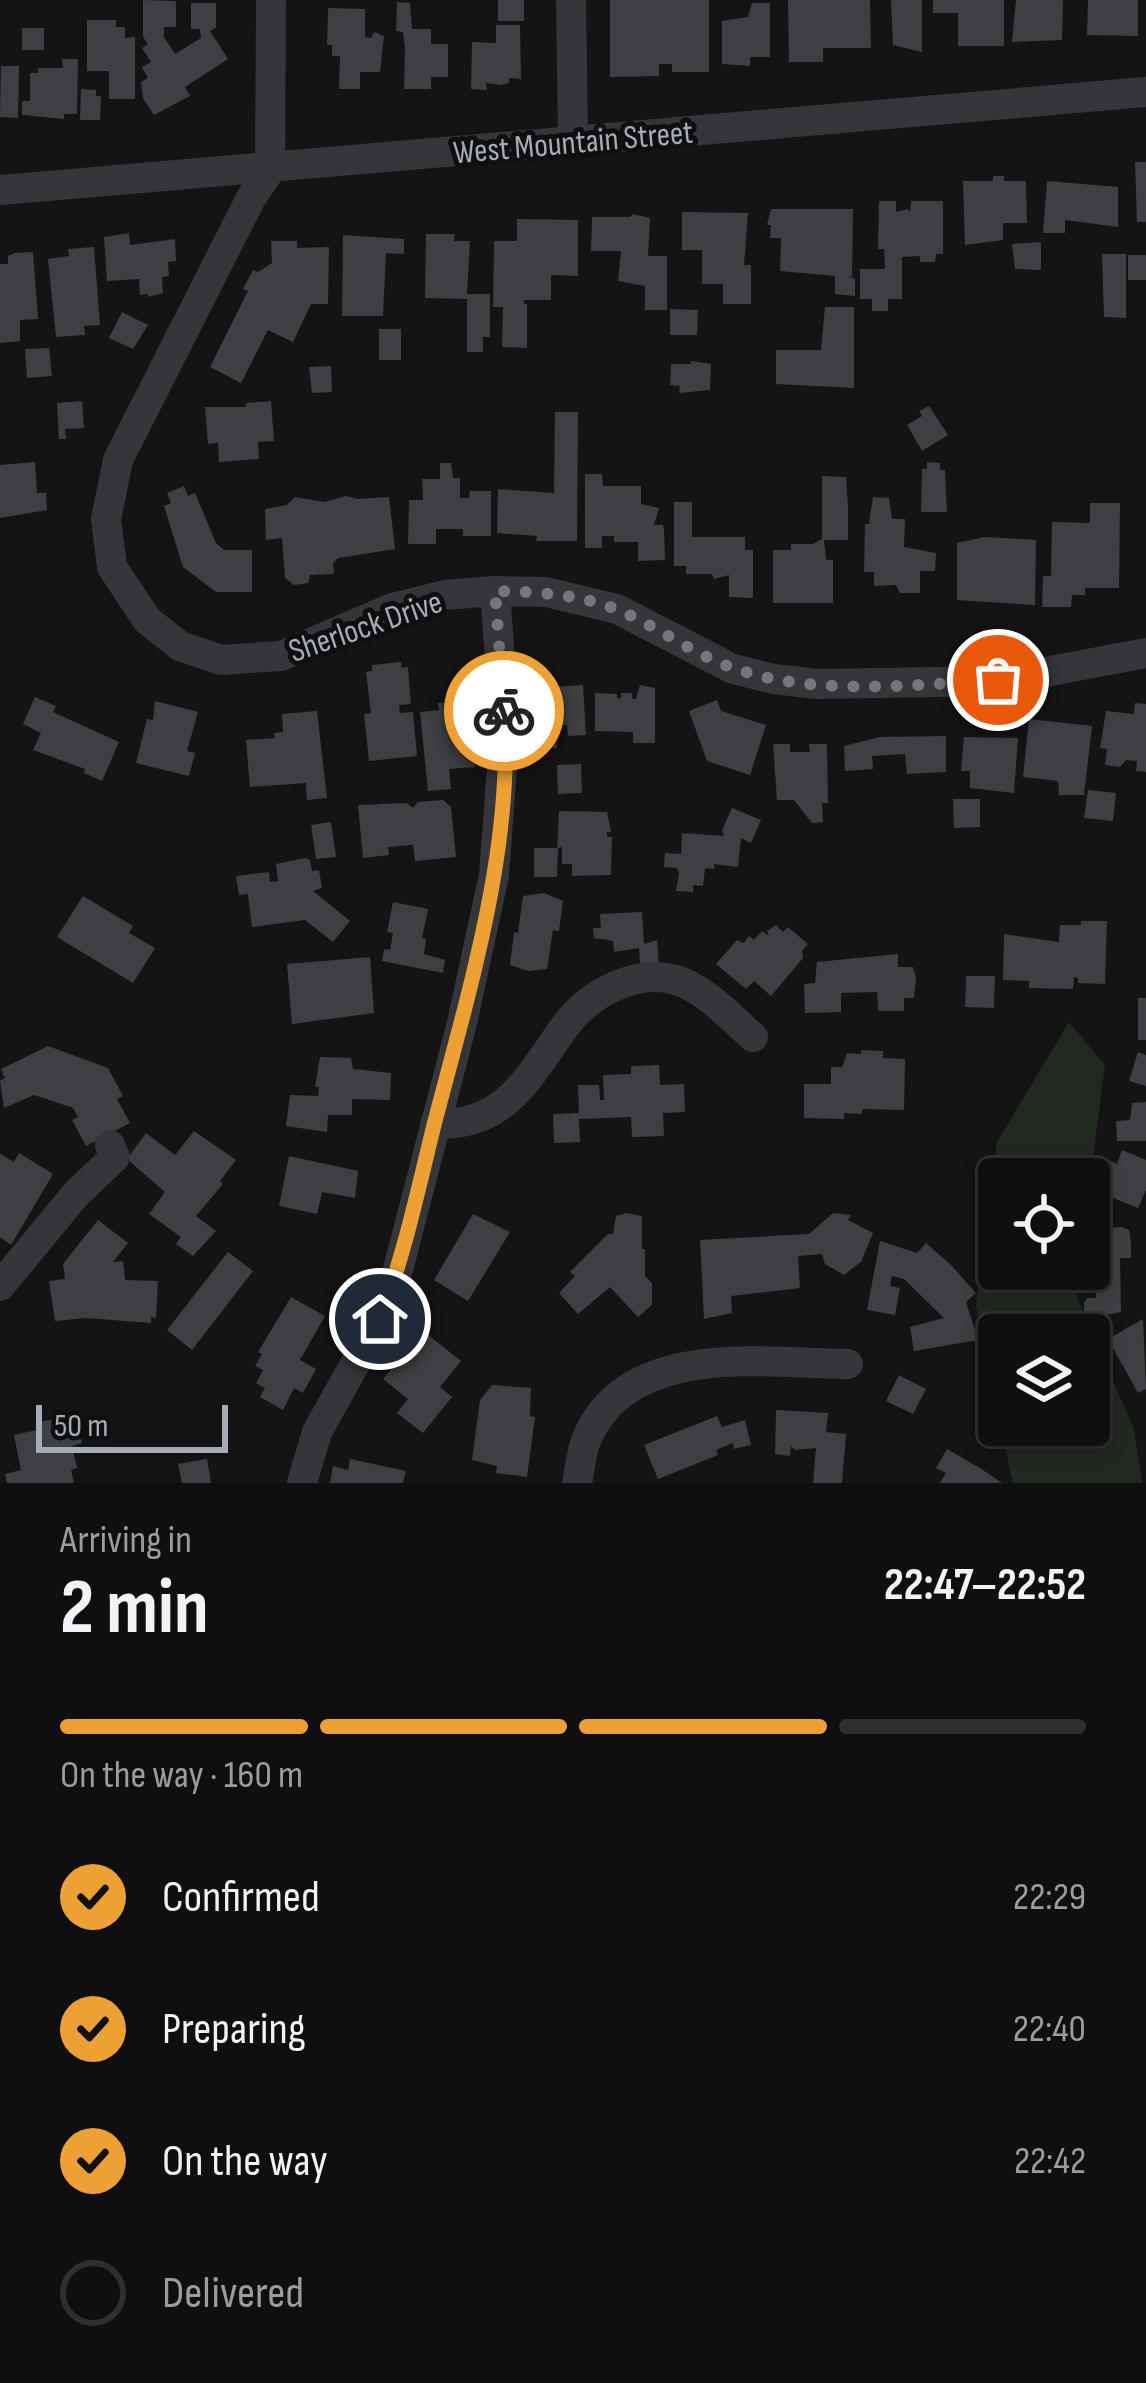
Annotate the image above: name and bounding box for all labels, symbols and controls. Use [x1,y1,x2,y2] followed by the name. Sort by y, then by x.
[452,113,695,173] street label: West Mountain Street
[284,582,448,672] street label: Sherlock Drive
[947,629,1049,731] pin
[965,647,1031,713] icon: bag
[444,651,564,771] courier
[471,678,537,744] icon: bike
[978,1158,1110,1446] map controls
[978,1158,1110,1290] button: locate
[329,1268,431,1370] pin
[347,1286,413,1352] icon: home
[978,1314,1110,1446] button: layers
[36,1399,228,1452] scale bar
[54,1406,108,1446] text: 50 m
[60,1517,192,1564] text: Arriving in
[884,1558,1086,1613] text: 22:47–22:52
[60,1562,209,1655] text: 2 min
[60,1752,303,1799] text: On the way · 160 m
[60,1864,126,1930] icon: check
[162,1870,320,1925] text: Confirmed
[1013,1874,1086,1921] text: 22:29
[60,1996,126,2062] icon: check
[162,2002,306,2057] text: Preparing
[1013,2006,1086,2053] text: 22:40
[60,2128,126,2194] icon: check
[162,2134,328,2189] text: On the way
[1014,2138,1086,2185] text: 22:42
[162,2266,304,2321] text: Delivered

